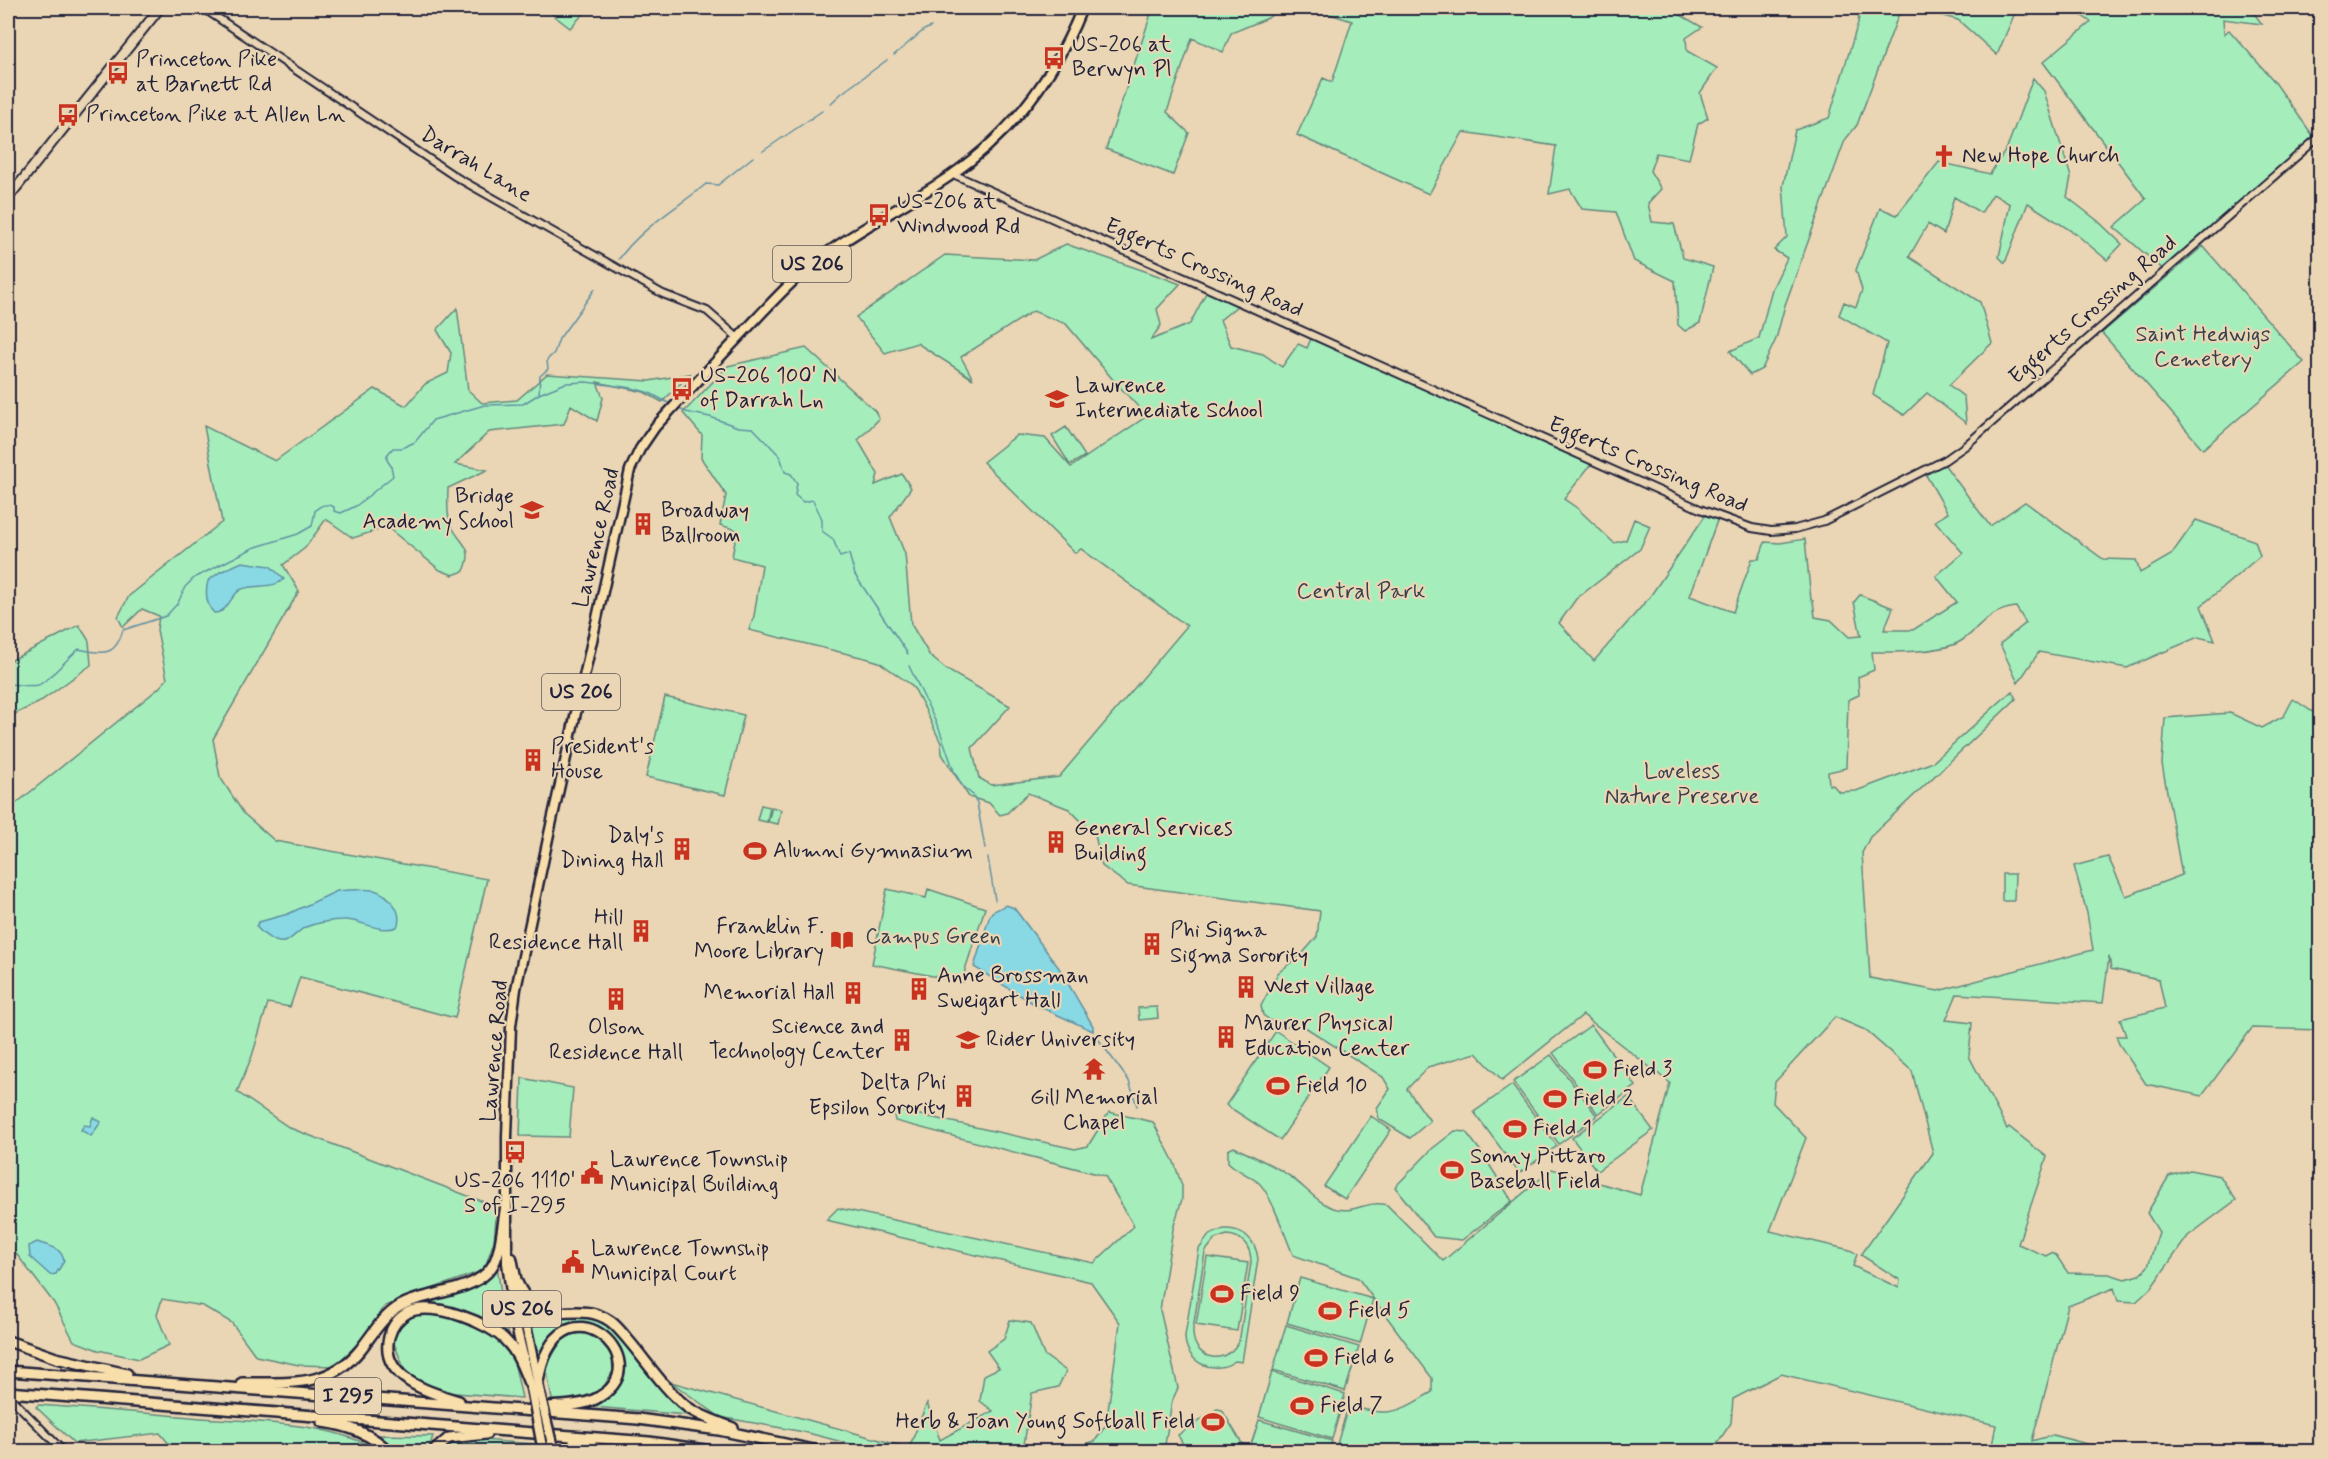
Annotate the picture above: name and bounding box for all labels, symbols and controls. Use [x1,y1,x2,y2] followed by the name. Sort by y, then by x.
[1072,31,1172,84] place label: US-206 at Berwyn Pl
[1041,45,1067,71] bus stop icon: US-206 at Berwyn Pl
[136,46,277,99] place label: Princeton Pike at Barnett Rd
[105,60,131,86] bus stop icon: Princeton Pike at Barnett Rd
[86,101,345,129] place label: Princeton Pike at Allen Ln
[55,102,81,128] bus stop icon: Princeton Pike at Allen Ln
[415,121,537,209] street label: Darrah Lane
[1962,142,2120,170] place label: New Hope Church
[1931,143,1957,169] church icon: New Hope Church
[897,188,1020,241] place label: US-206 at Windwood Rd
[866,202,892,228] bus stop icon: US-206 at Windwood Rd
[1099,212,1307,327] street label: Eggerts Crossing Road
[2003,229,2185,393] street label: Eggerts Crossing Road
[773,246,851,282] road number: US 206
[2136,321,2271,374] park label: Saint Hedwigs Cemetery
[700,362,837,415] place label: US-206 100' N of Darrah Ln
[1075,372,1263,425] place label: Lawrence Intermediate School
[669,376,695,402] bus stop icon: US-206 100' N of Darrah Ln
[1044,386,1070,412] school or university icon: Lawrence Intermediate School
[1543,410,1752,522] street label: Eggerts Crossing Road
[567,466,627,610] street label: Lawrence Road
[363,483,514,536] place label: Bridge Academy School
[519,497,545,523] school or university icon: Bridge Academy School
[661,497,749,550] place label: Broadway Ballroom
[630,511,656,537] building icon: Broadway Ballroom
[1297,578,1426,606] park label: Central Park
[542,674,620,710] road number: US 206
[551,733,654,786] place label: President's House
[520,747,546,773] building icon: President's House
[1605,758,1759,811] park label: Loveless Nature Preserve
[1074,815,1233,871] place label: General Services Building
[560,822,664,876] place label: Daly's Dining Hall
[1043,829,1069,855] building icon: General Services Building
[669,836,695,862] building icon: Daly's Dining Hall
[773,837,973,865] place label: Alumni Gymnasium
[742,838,768,864] sports icon: Alumni Gymnasium
[489,904,623,957] place label: Hill Residence Hall
[694,913,824,966] place label: Franklin F. Moore Library
[1170,917,1308,973] place label: Phi Sigma Sigma Sorority
[628,918,654,944] building icon: Hill Residence Hall
[865,923,1001,951] park label: Campus Green
[829,927,855,953] library icon: Franklin F. Moore Library
[1139,931,1165,957] building icon: Phi Sigma Sigma Sorority
[937,962,1089,1016] place label: Anne Brossman Sweigart Hall
[1264,973,1375,1002] place label: West Village
[1233,974,1259,1000] building icon: West Village
[906,976,932,1002] building icon: Anne Brossman Sweigart Hall
[475,979,515,1123] street label: Lawrence Road
[703,979,835,1007] place label: Memorial Hall
[840,980,866,1006] building icon: Memorial Hall
[603,986,629,1012] building icon: Olson Residence Hall
[1244,1010,1410,1063] place label: Maurer Physical Education Center
[709,1013,885,1069] place label: Science and Technology Center
[549,1014,683,1067] place label: Olson Residence Hall
[1213,1024,1239,1050] building icon: Maurer Physical Education Center
[986,1026,1135,1054] place label: Rider University
[889,1027,915,1053] building icon: Science and Technology Center
[955,1027,981,1053] school or university icon: Rider University
[1081,1056,1107,1082] temple icon: Gill Memorial Chapel
[1613,1056,1672,1084] place label: Field 3
[1582,1057,1608,1083] sports icon: Field 3
[809,1069,946,1122] place label: Delta Phi Epsilon Sorority
[1296,1072,1368,1100] place label: Field 10
[1265,1073,1291,1099] sports icon: Field 10
[951,1083,977,1109] building icon: Delta Phi Epsilon Sorority
[1030,1084,1158,1137] place label: Gill Memorial Chapel
[1573,1085,1633,1113] place label: Field 2
[1542,1086,1568,1112] sports icon: Field 2
[1533,1115,1592,1143] place label: Field 1
[1502,1116,1528,1142] sports icon: Field 1
[502,1139,528,1165] bus stop icon: US-206 1110' S of I-295
[1470,1143,1605,1196] place label: Sonny Pittaro Baseball Field
[610,1146,788,1200] place label: Lawrence Township Municipal Building
[1439,1157,1465,1183] sports icon: Sonny Pittaro Baseball Field
[579,1160,605,1186] public building icon: Lawrence Township Municipal Building
[455,1167,575,1220] place label: US-206 1110' S of I-295
[591,1235,769,1288] place label: Lawrence Township Municipal Court
[560,1249,586,1275] public building icon: Lawrence Township Municipal Court
[1240,1280,1300,1308] place label: Field 9
[1209,1281,1235,1307] sports icon: Field 9
[483,1291,561,1327] road number: US 206
[1348,1297,1410,1325] place label: Field 5
[1317,1298,1343,1324] sports icon: Field 5
[1334,1344,1394,1372] place label: Field 6
[1303,1345,1329,1371] sports icon: Field 6
[315,1378,381,1414] road number: I 295
[1320,1392,1383,1420] place label: Field 7
[1289,1393,1315,1419] sports icon: Field 7
[895,1408,1195,1439] place label: Herb & Joan Young Softball Field
[1200,1409,1226,1435] sports icon: Herb & Joan Young Softball Field

